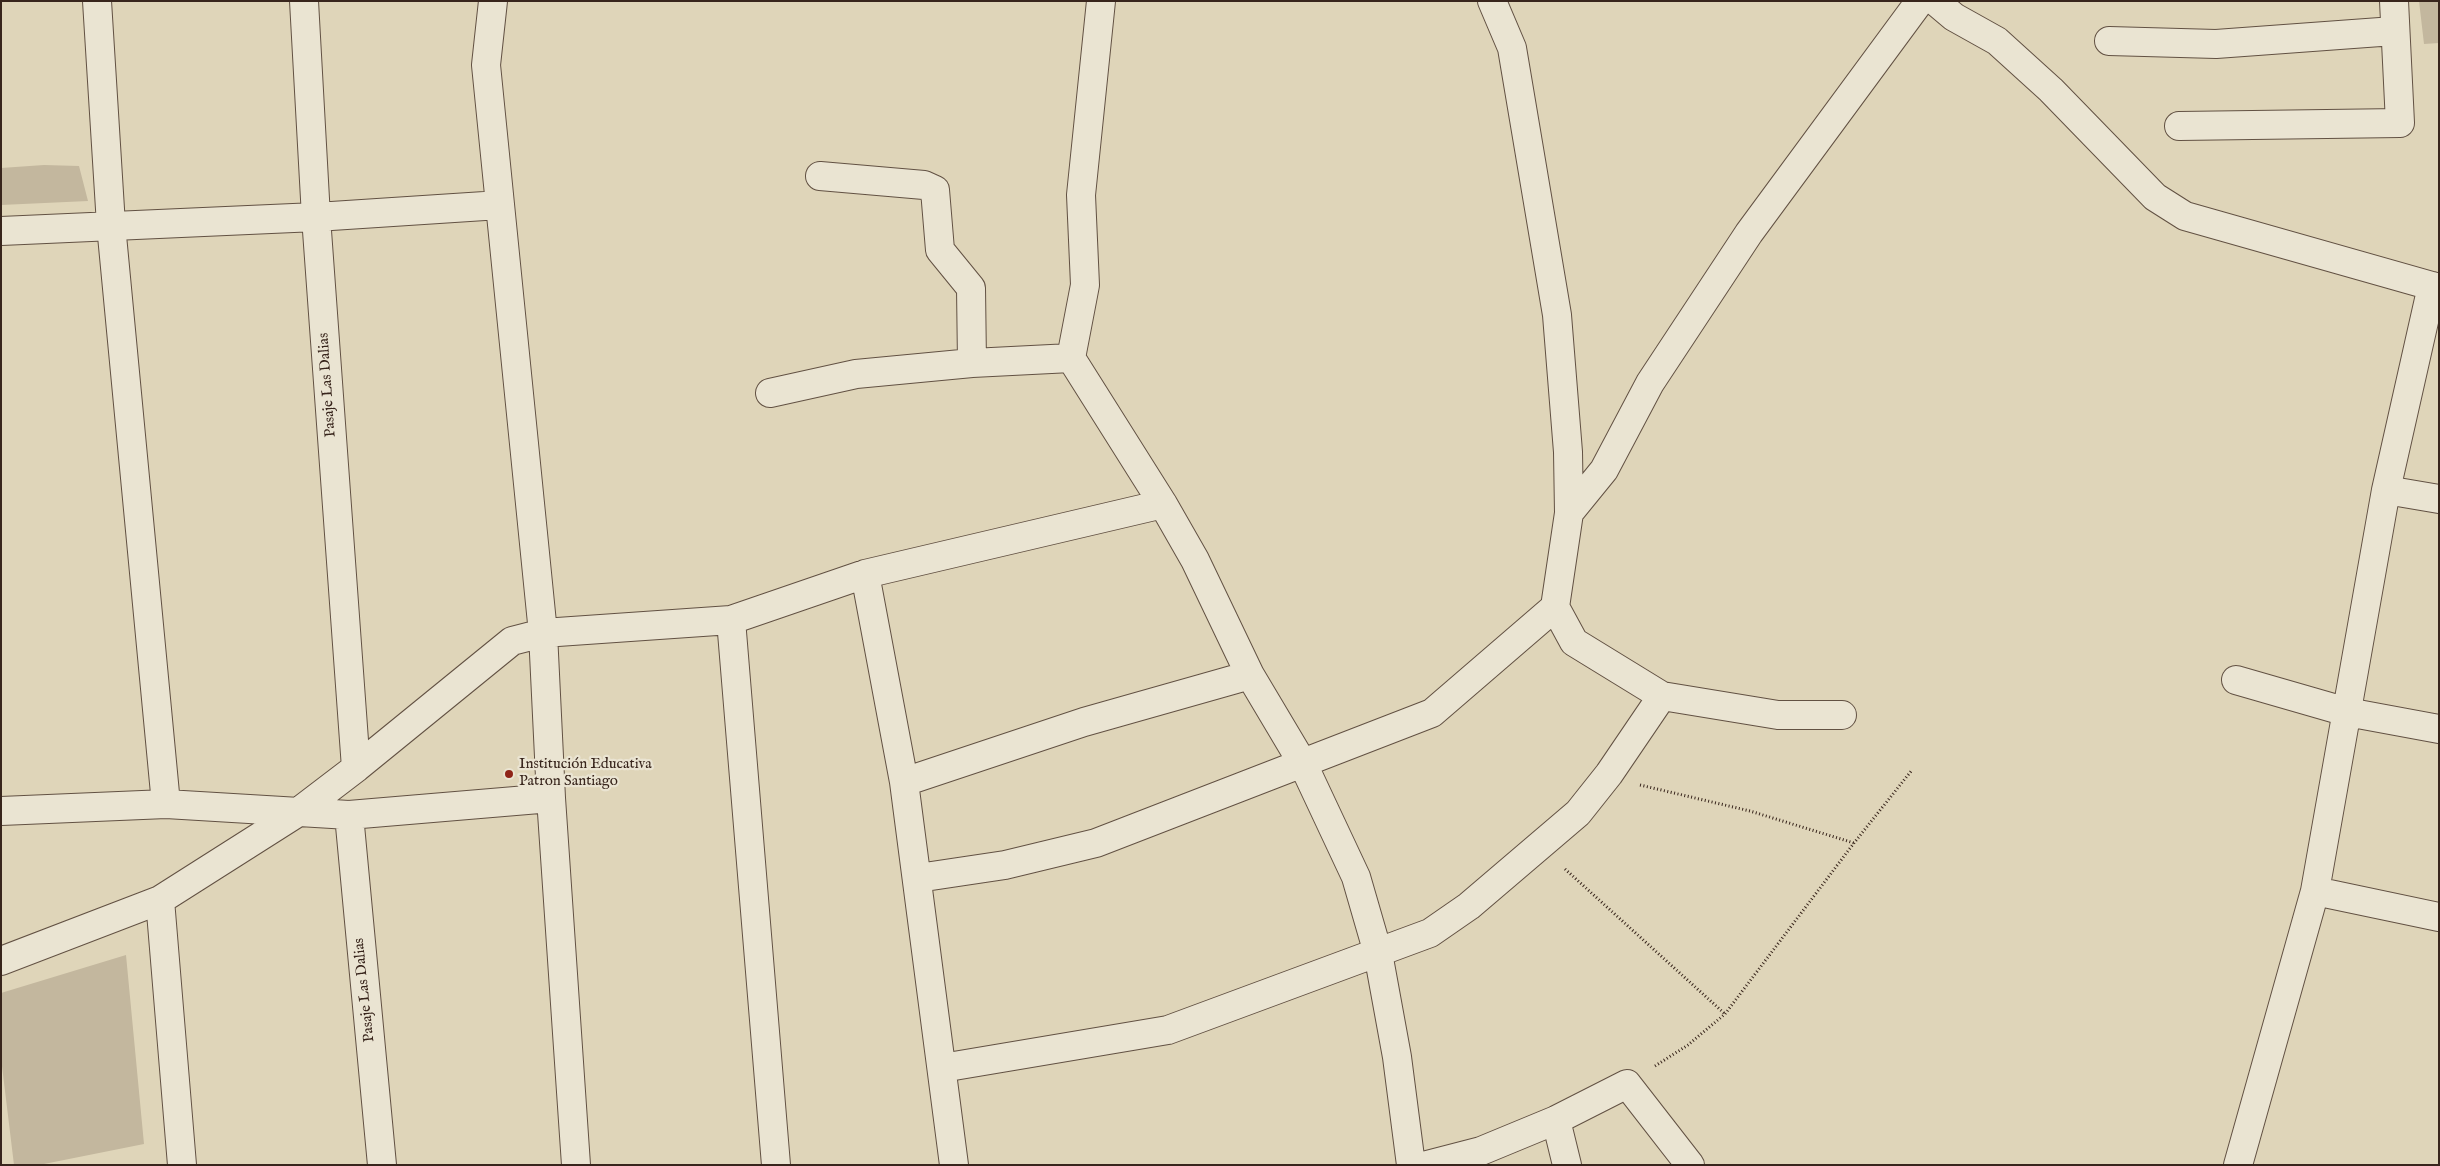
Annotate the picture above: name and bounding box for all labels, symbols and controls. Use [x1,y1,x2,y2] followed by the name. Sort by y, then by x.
[315,332,341,438] street label: Pasaje Las Dalias
[519,756,652,791] place label: Institución Educativa Patron Santiago
[503,768,515,780] marker: Institución Educativa Patron Santiago
[351,937,379,1043] street label: Pasaje Las Dalias

